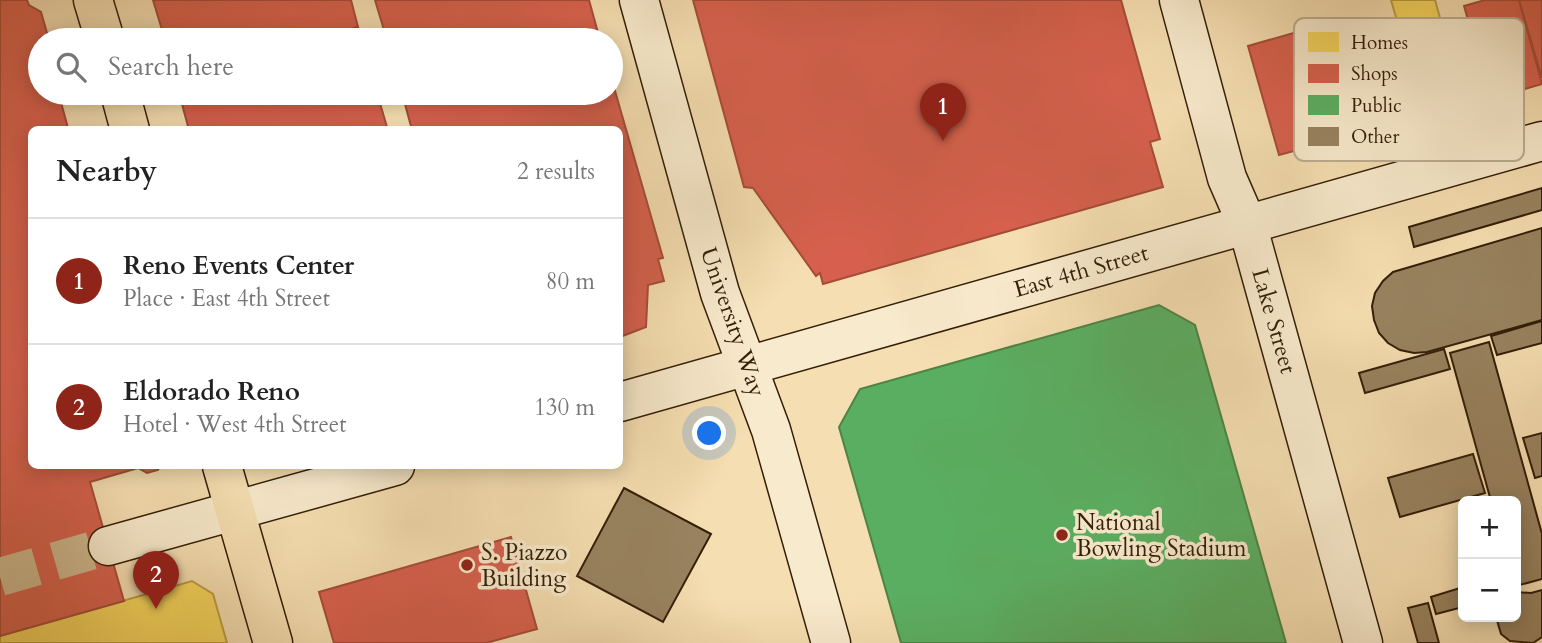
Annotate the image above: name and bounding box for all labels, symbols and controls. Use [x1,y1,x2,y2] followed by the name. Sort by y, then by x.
[1294,18,1524,161] legend
[28,28,623,105] search box
[1351,30,1408,56] text: Homes
[52,48,90,86] icon: search
[108,49,234,84] text: Search here
[1351,61,1398,87] text: Shops
[920,83,966,141] pin: 1
[1351,93,1402,119] text: Public
[1351,124,1399,150] text: Other
[56,151,157,192] text: Nearby
[517,156,595,187] text: 2 results
[1010,237,1152,305] street label: East 4th Street
[693,243,773,401] street label: University Way
[123,248,354,283] text: Reno Events Center
[1244,265,1304,377] street label: Lake Street
[73,266,85,297] text: 1
[546,266,595,297] text: 80 m
[123,283,330,314] text: Place · East 4th Street
[123,374,300,409] text: Eldorado Reno
[73,392,85,423] text: 2
[534,392,595,423] text: 130 m
[123,409,347,440] text: Hotel · West 4th Street
[692,416,726,450] your location
[1458,496,1521,622] map controls
[1458,496,1521,559] button: +
[1076,507,1247,564] place label: National Bowling Stadium
[1054,527,1070,543] marker: National Bowling Stadium
[481,537,568,594] place label: S. Piazzo Building
[133,551,179,609] pin: 2
[459,557,475,573] marker: S. Piazzo Building
[1458,559,1521,622] button: −

